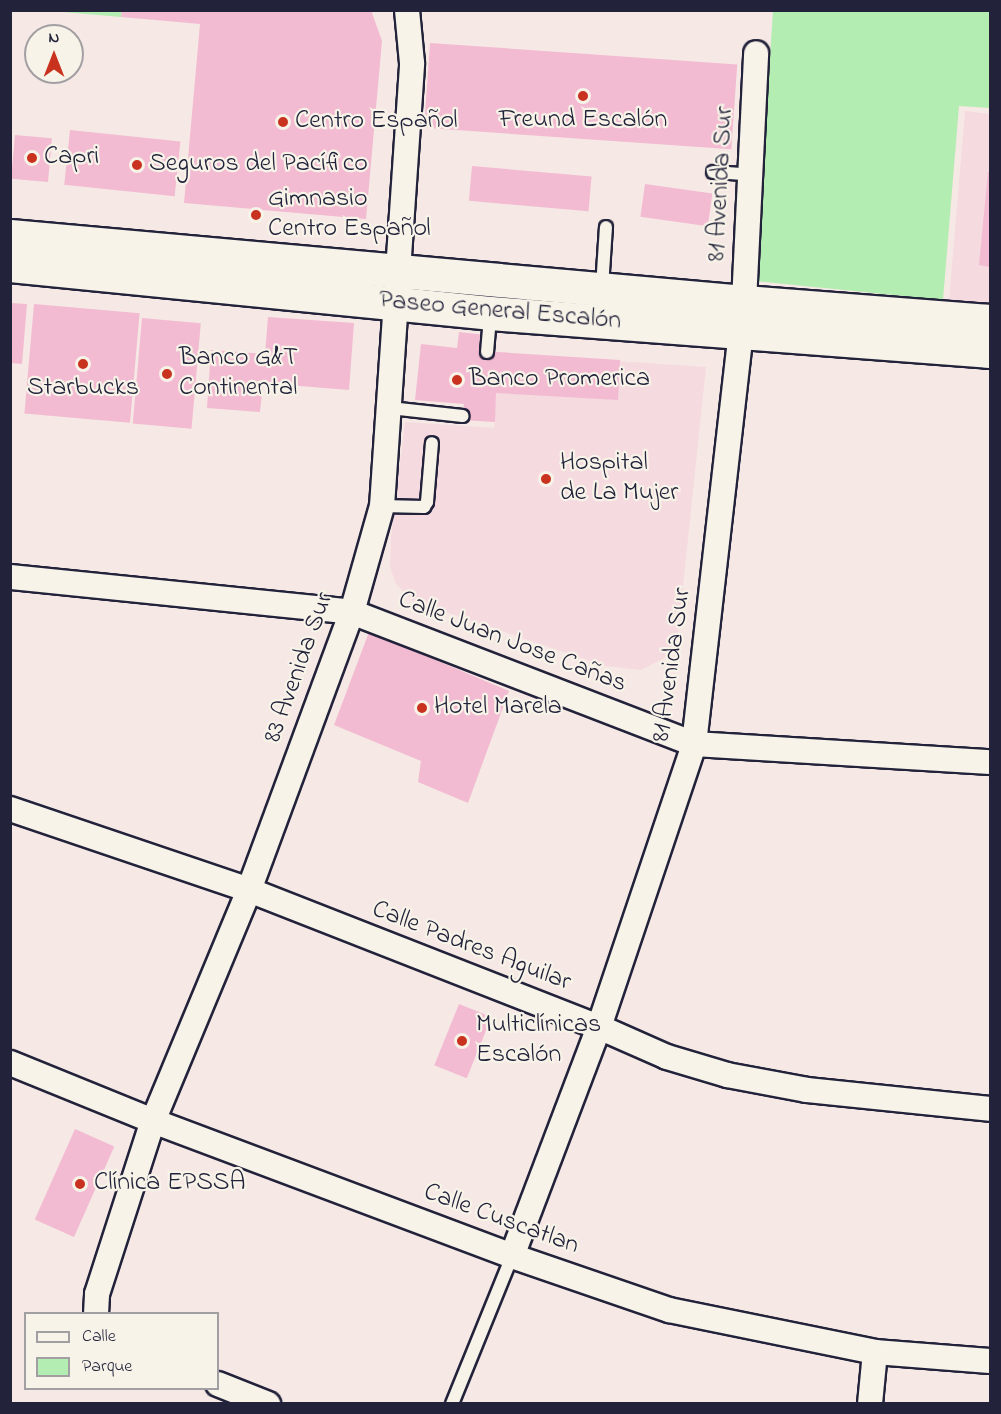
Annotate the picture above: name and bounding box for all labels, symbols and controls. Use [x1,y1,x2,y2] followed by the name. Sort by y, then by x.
[24,24,84,84] north arrow
[49,26,59,50] text: N
[576,89,590,103] marker: Freund Escalón
[499,105,667,137] place label: Freund Escalón
[295,106,458,138] place label: Centro Español
[702,106,742,262] street label: 81 Avenida Sur
[276,115,290,129] marker: Centro Español
[44,142,99,174] place label: Capri
[149,149,368,181] place label: Seguros del Pacífico
[25,151,39,165] marker: Capri
[130,158,144,172] marker: Seguros del Pacífico
[268,184,431,246] place label: Gimnasio Centro Español
[249,208,263,222] marker: Gimnasio Centro Español
[378,286,622,338] street label: Paseo General Escalón
[179,343,298,404] place label: Banco G&T Continental
[76,357,90,371] marker: Starbucks
[469,364,650,396] place label: Banco Promerica
[160,367,174,381] marker: Banco G&T Continental
[27,373,139,405] place label: Starbucks
[450,373,464,387] marker: Banco Promerica
[560,448,678,509] place label: Hospital de La Mujer
[537,470,555,488] marker: Hospital de La Mujer
[393,585,631,701] street label: Calle Juan Jose Cañas
[647,586,699,744] street label: 81 Avenida Sur
[258,589,342,747] street label: 83 Avenida Sur
[434,692,562,724] place label: Hotel Marela
[415,701,429,715] marker: Hotel Marela
[367,895,575,999] street label: Calle Padres Aguilar
[476,1010,601,1072] place label: Multiclínicas Escalón
[453,1032,471,1050] marker: Multiclínicas Escalón
[94,1168,246,1200] place label: Clínica EPSSA
[71,1175,89,1193] marker: Clínica EPSSA
[419,1177,583,1263] street label: Calle Cuscatlan
[24,1312,219,1390] legend
[82,1324,116,1350] text: Calle
[82,1354,132,1380] text: Parque

